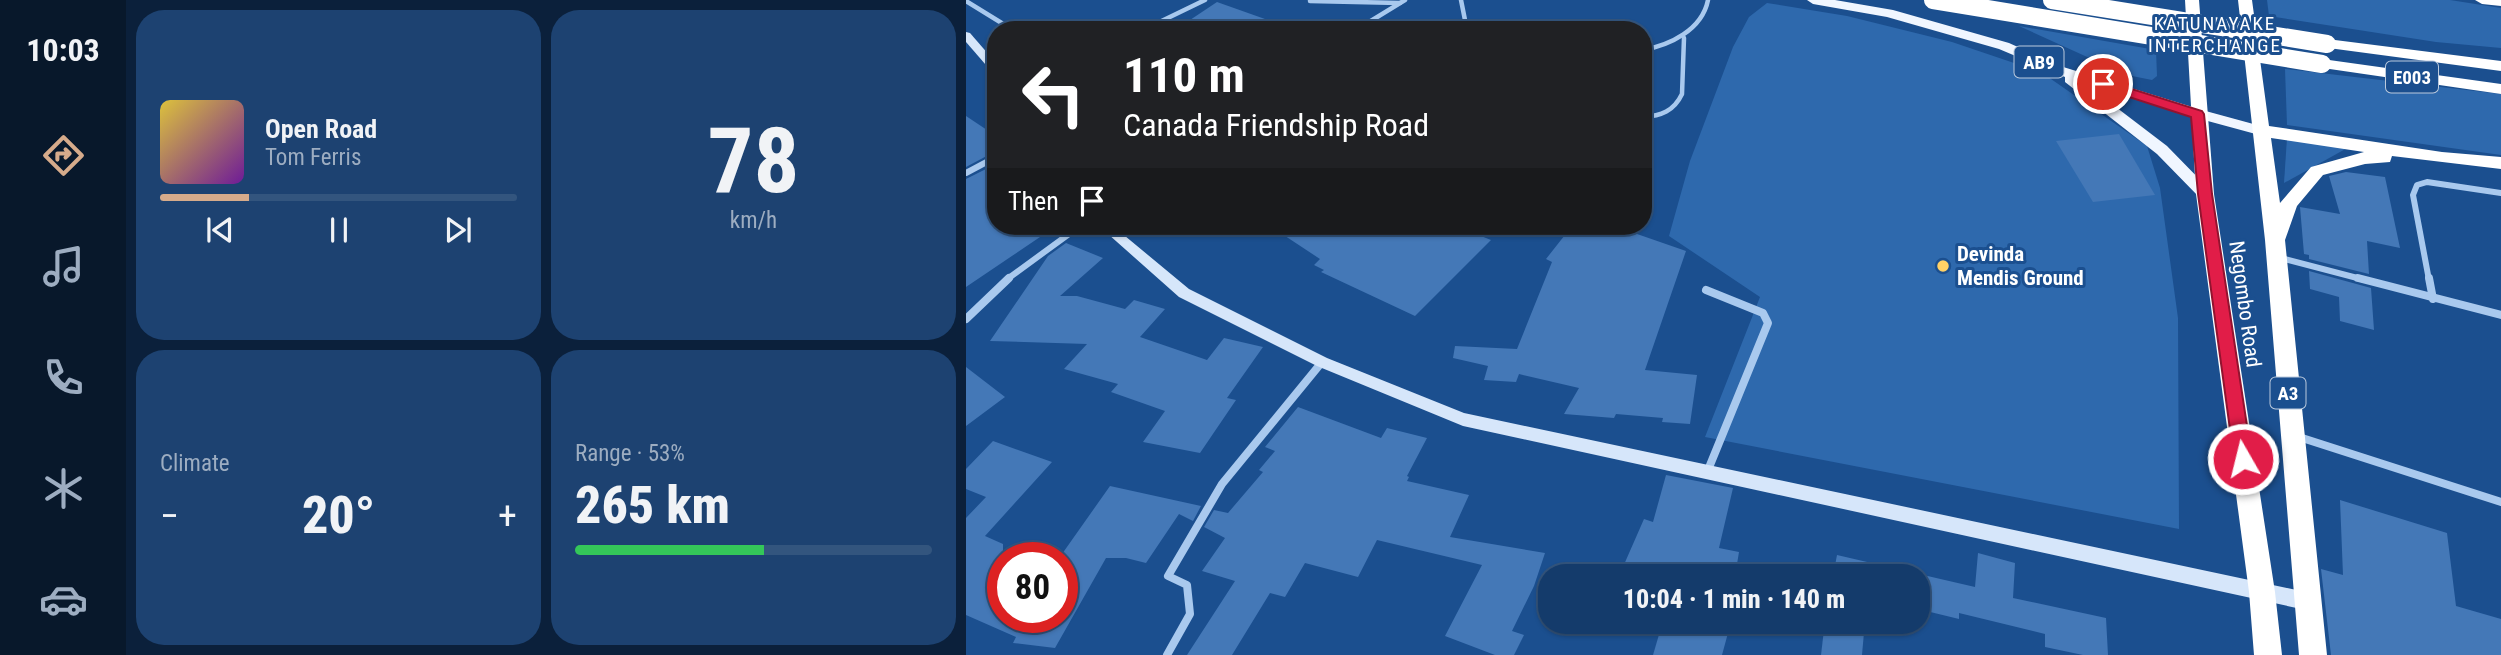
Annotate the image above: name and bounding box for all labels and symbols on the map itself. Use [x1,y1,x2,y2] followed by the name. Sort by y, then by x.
[2148,12,2282,57] district label: KATUNAYAKE INTERCHANGE
[2014,46,2064,78] road number: AB9
[2073,54,2133,114] pin
[2386,61,2438,92] road number: E003
[2224,239,2266,369] street label: Negombo Road
[1957,242,2084,290] place label: Devinda Mendis Ground
[1935,258,1951,274] marker: Devinda Mendis Ground
[2270,378,2306,408] road number: A3
[2206,422,2280,496] position arrow
[987,542,1078,633] speed limit sign: 80

